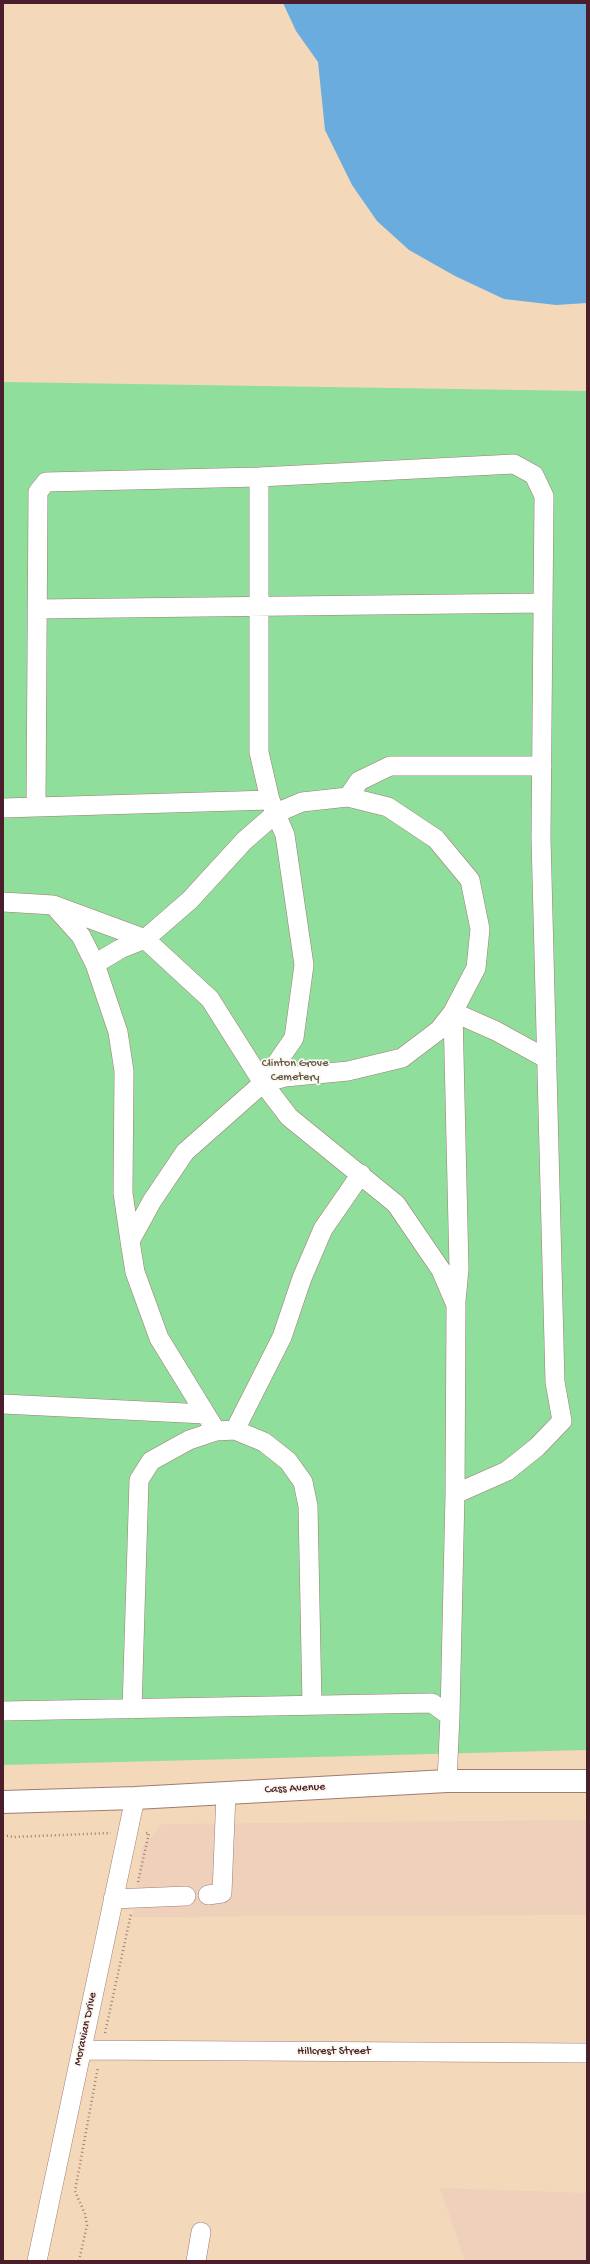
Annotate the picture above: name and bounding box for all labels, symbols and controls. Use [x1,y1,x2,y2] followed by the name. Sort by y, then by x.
[262,1057,328,1085] park label: Clinton Grove Cemetery
[264,1780,326,1798] street label: Cass Avenue
[71,1991,101,2067] street label: Moravian Drive
[297,2045,371,2059] street label: Hillcrest Street

